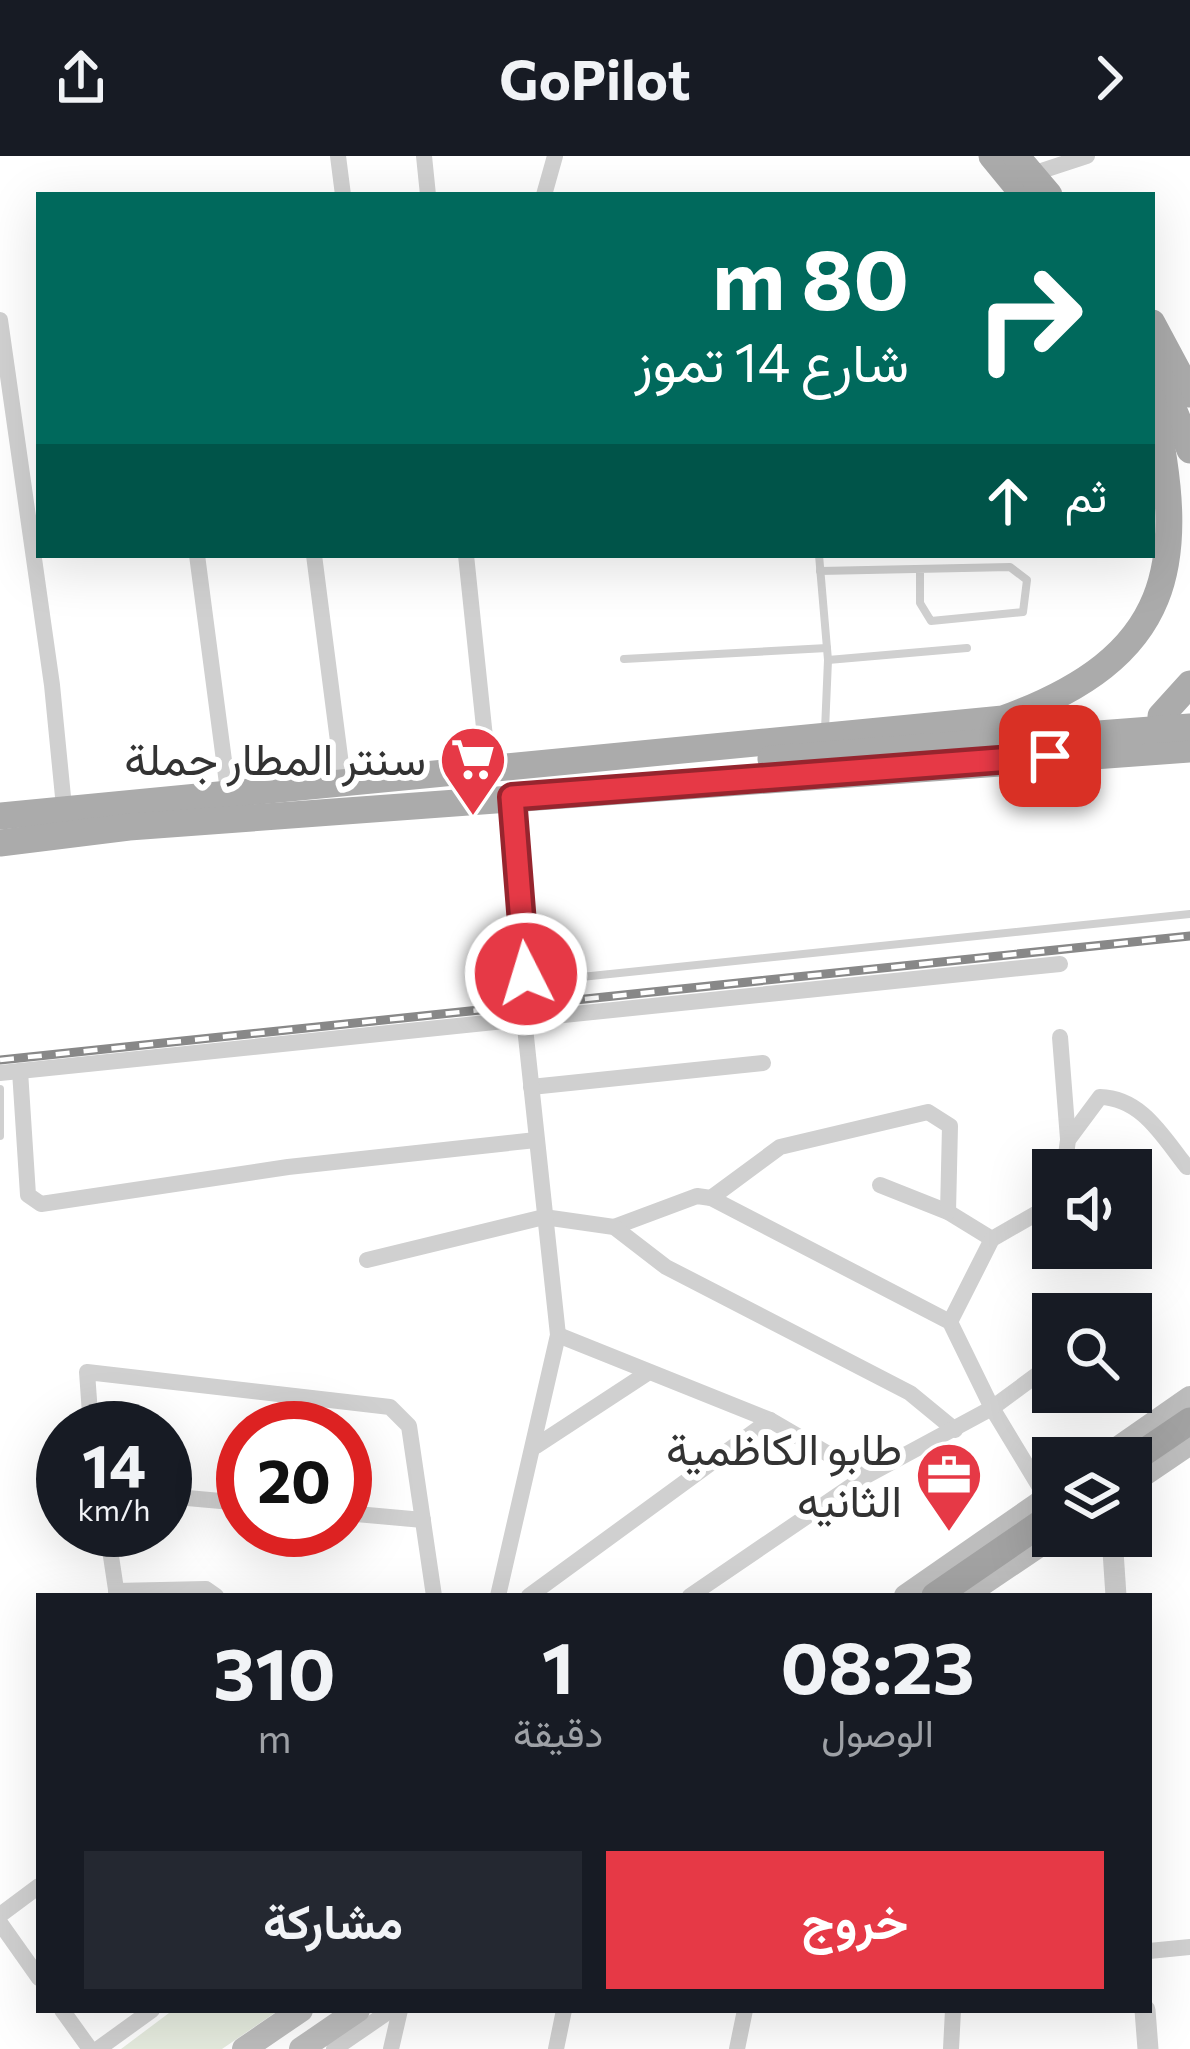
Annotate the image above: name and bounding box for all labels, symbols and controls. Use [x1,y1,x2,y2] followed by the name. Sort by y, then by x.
[48,45,114,111] icon: share
[499,45,691,111] text: GoPilot
[1076,45,1142,111] icon: forward
[712,225,909,327] text: 80 m
[951,240,1107,396] icon: right
[634,327,909,393] text: شارع 14 تموز
[1065,466,1107,521] text: ثم
[975,468,1041,534] icon: ahead
[999,705,1101,807] pin
[1017,723,1083,789] icon: arrive
[438,724,508,818] supermarket icon: سنتر المطار جملة
[124,729,426,787] place label: سنتر المطار جملة
[463,911,589,1037] position arrow
[1032,1149,1152,1557] map controls
[1032,1149,1152,1269] button: sound
[1032,1293,1152,1413] button: search
[216,1401,372,1557] speed limit sign: 20
[666,1419,902,1527] place label: طابو الكاظمية الثانيه
[82,1427,146,1500] text: 14
[1032,1437,1152,1557] button: layers
[914,1440,984,1534] office icon: طابو الكاظمية الثانيه
[78,1490,150,1527] text: km/h
[542,1621,574,1709] text: 1
[780,1621,975,1709] text: 08:23
[213,1627,336,1715] text: 310
[513,1707,603,1755] text: دقيقة
[821,1707,934,1755] text: الوصول
[257,1713,291,1761] text: m
[84,1851,582,1989] button: مشاركة
[606,1851,1104,1989] button: خروج

